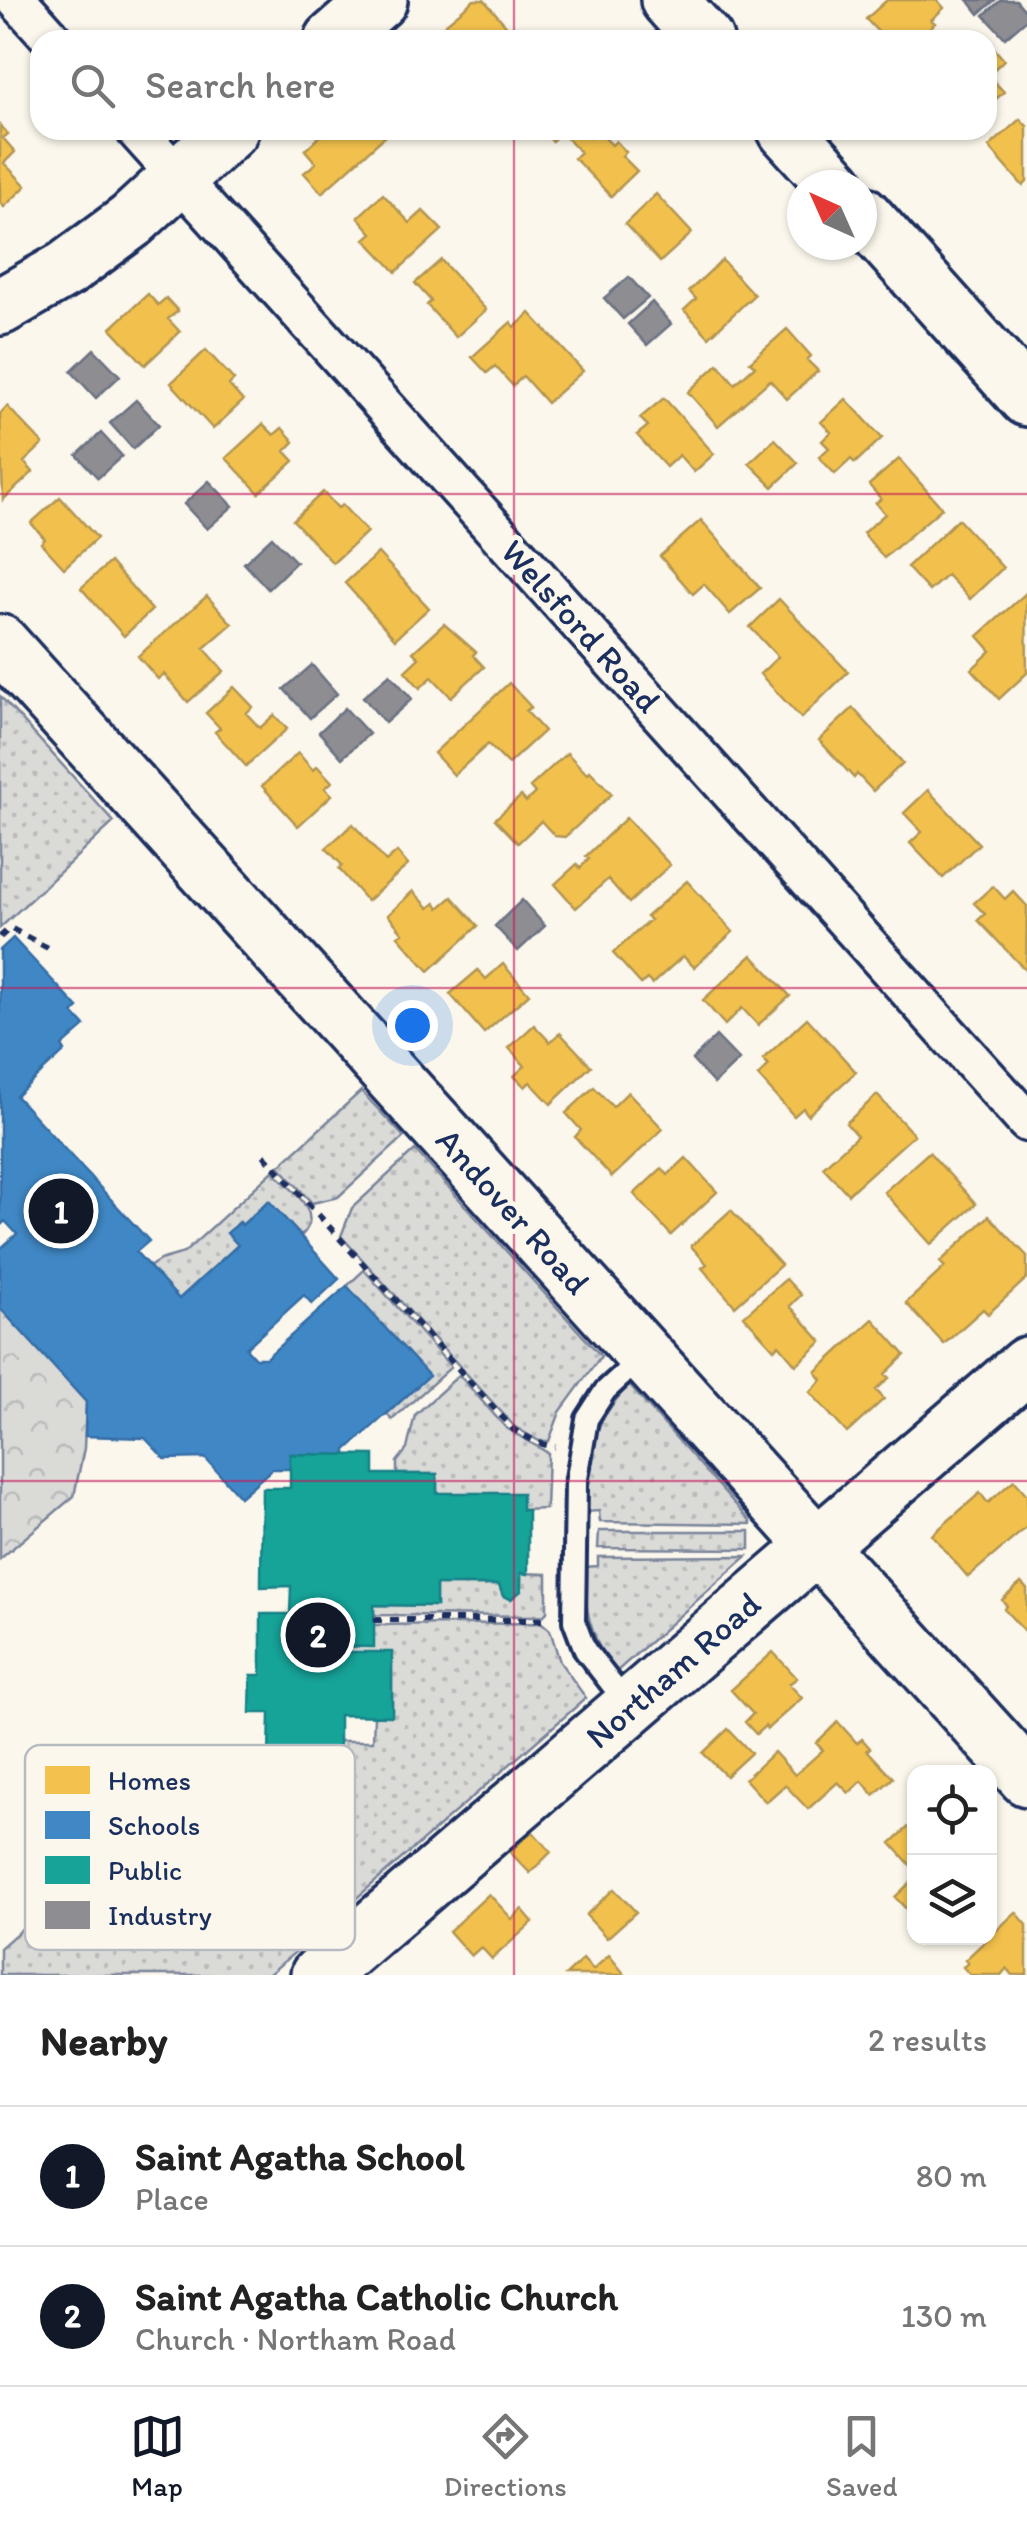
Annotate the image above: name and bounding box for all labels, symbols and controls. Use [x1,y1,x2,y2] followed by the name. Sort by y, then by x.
[30,30,997,140] search box
[65,58,120,113] icon: search
[145,62,336,108] text: Search here
[787,170,877,260] north arrow
[492,531,670,721] street label: Welsford Road
[387,1000,438,1051] your location
[427,1119,599,1303] street label: Andover Road
[28,1174,94,1248] pin: 1
[577,1583,769,1757] street label: Northam Road
[286,1598,350,1672] pin: 2
[25,1745,355,1950] legend
[108,1763,191,1797] text: Homes
[907,1765,997,1945] map controls
[907,1765,997,1855] button: locate
[108,1808,200,1842] text: Schools
[108,1853,182,1887] text: Public
[907,1855,997,1945] button: layers
[108,1898,212,1932] text: Industry
[40,2015,167,2066] text: Nearby
[868,2021,987,2059] text: 2 results
[135,2134,465,2180] text: Saint Agatha School
[65,2157,80,2195] text: 1
[916,2157,987,2195] text: 80 m
[135,2180,209,2218] text: Place
[135,2274,618,2320] text: Saint Agatha Catholic Church
[64,2297,81,2335] text: 2
[901,2297,987,2335] text: 130 m
[135,2320,456,2358] text: Church · Northam Road
[130,2409,185,2503] tab: Map
[444,2409,567,2503] tab: Directions
[826,2409,897,2503] tab: Saved

